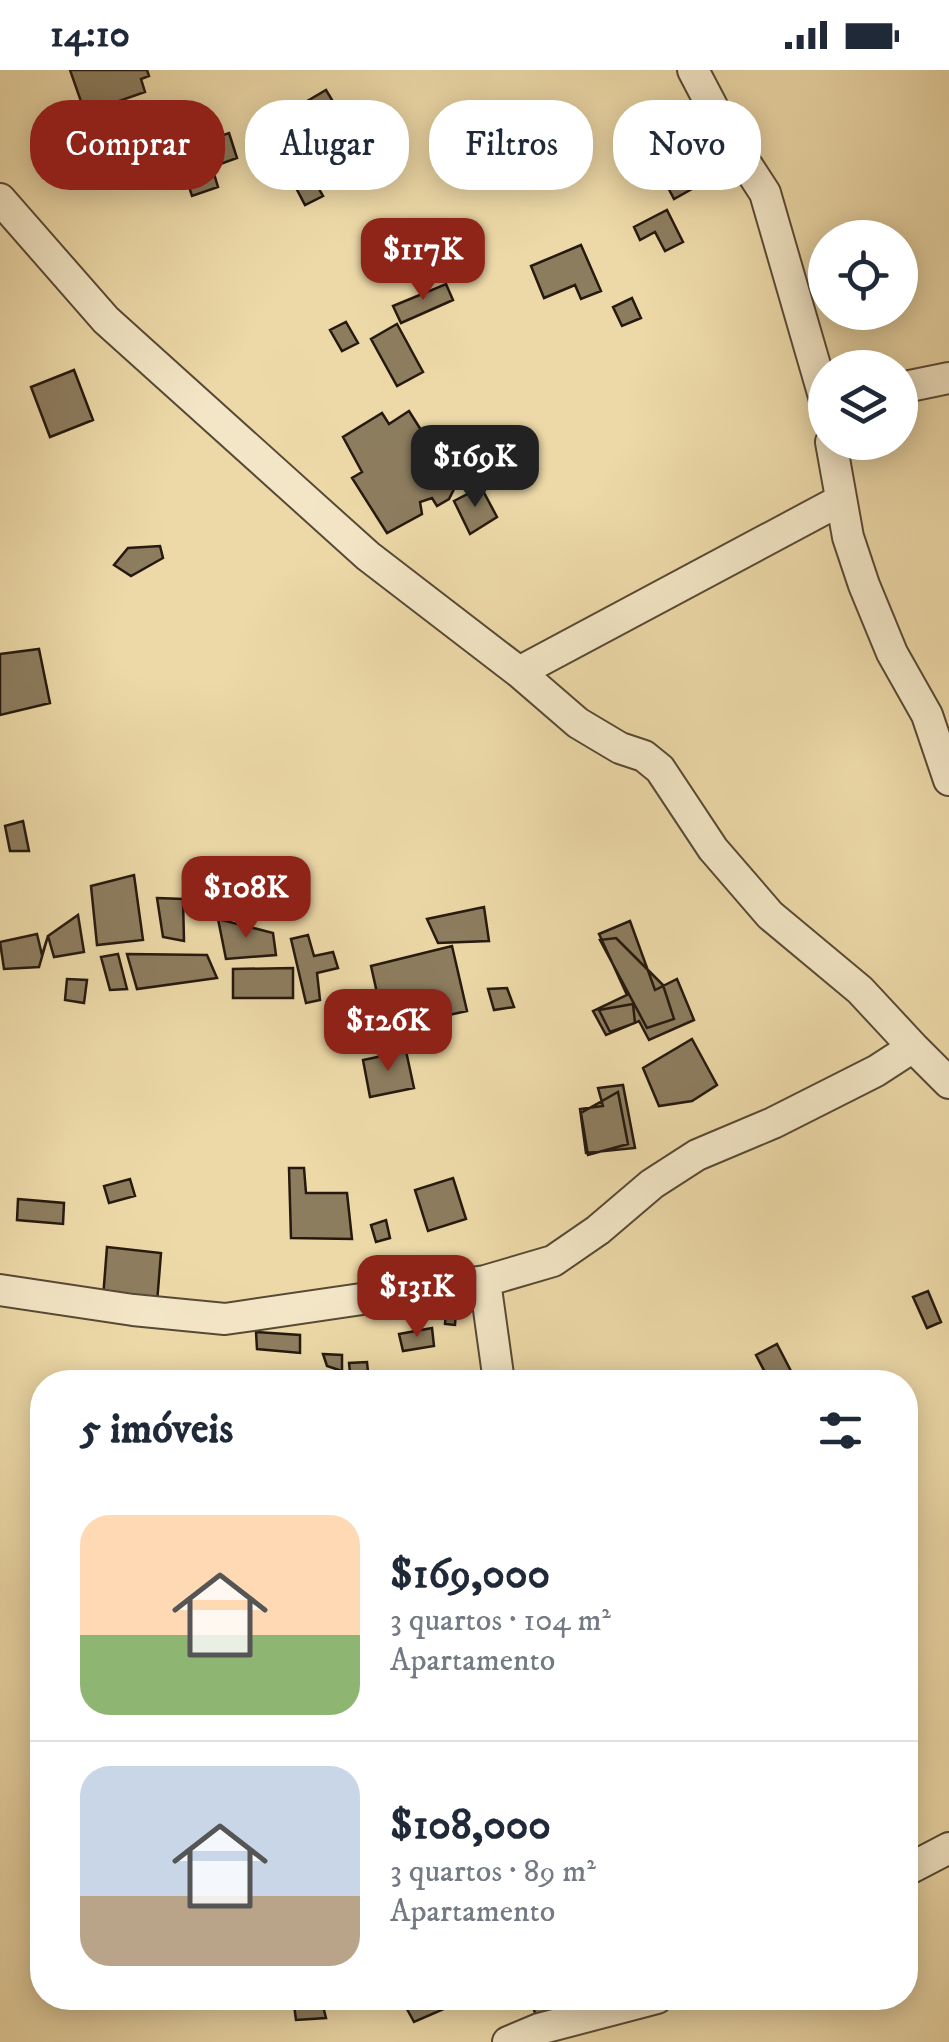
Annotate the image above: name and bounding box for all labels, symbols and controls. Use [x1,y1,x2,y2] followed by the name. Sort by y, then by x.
[50,11,130,59] text: 14:10
[30,100,225,190] chip: Comprar
[245,100,409,190] chip: Alugar
[429,100,593,190] chip: Filtros
[613,100,761,190] chip: Novo
[353,218,493,303] pin: $117K
[808,220,918,460] map controls
[808,220,918,330] button: locate
[383,230,463,270] text: $117K
[808,350,918,460] button: layers
[405,425,545,510] pin: $169K
[433,437,517,477] text: $169K
[176,856,316,941] pin: $108K
[204,868,288,908] text: $108K
[318,989,458,1074] pin: $126K
[346,1001,430,1041] text: $126K
[347,1255,487,1340] pin: $131K
[379,1267,455,1307] text: $131K
[813,1403,868,1458] icon: filters
[80,1404,233,1456] text: 5 imóveis
[390,1549,550,1601] text: $169,000
[160,1555,280,1675] icon: home
[390,1601,611,1641] text: 3 quartos · 104 m²
[390,1641,555,1681] text: Apartamento
[390,1800,551,1852] text: $108,000
[160,1806,280,1926] icon: home
[390,1852,596,1892] text: 3 quartos · 89 m²
[390,1892,555,1932] text: Apartamento

